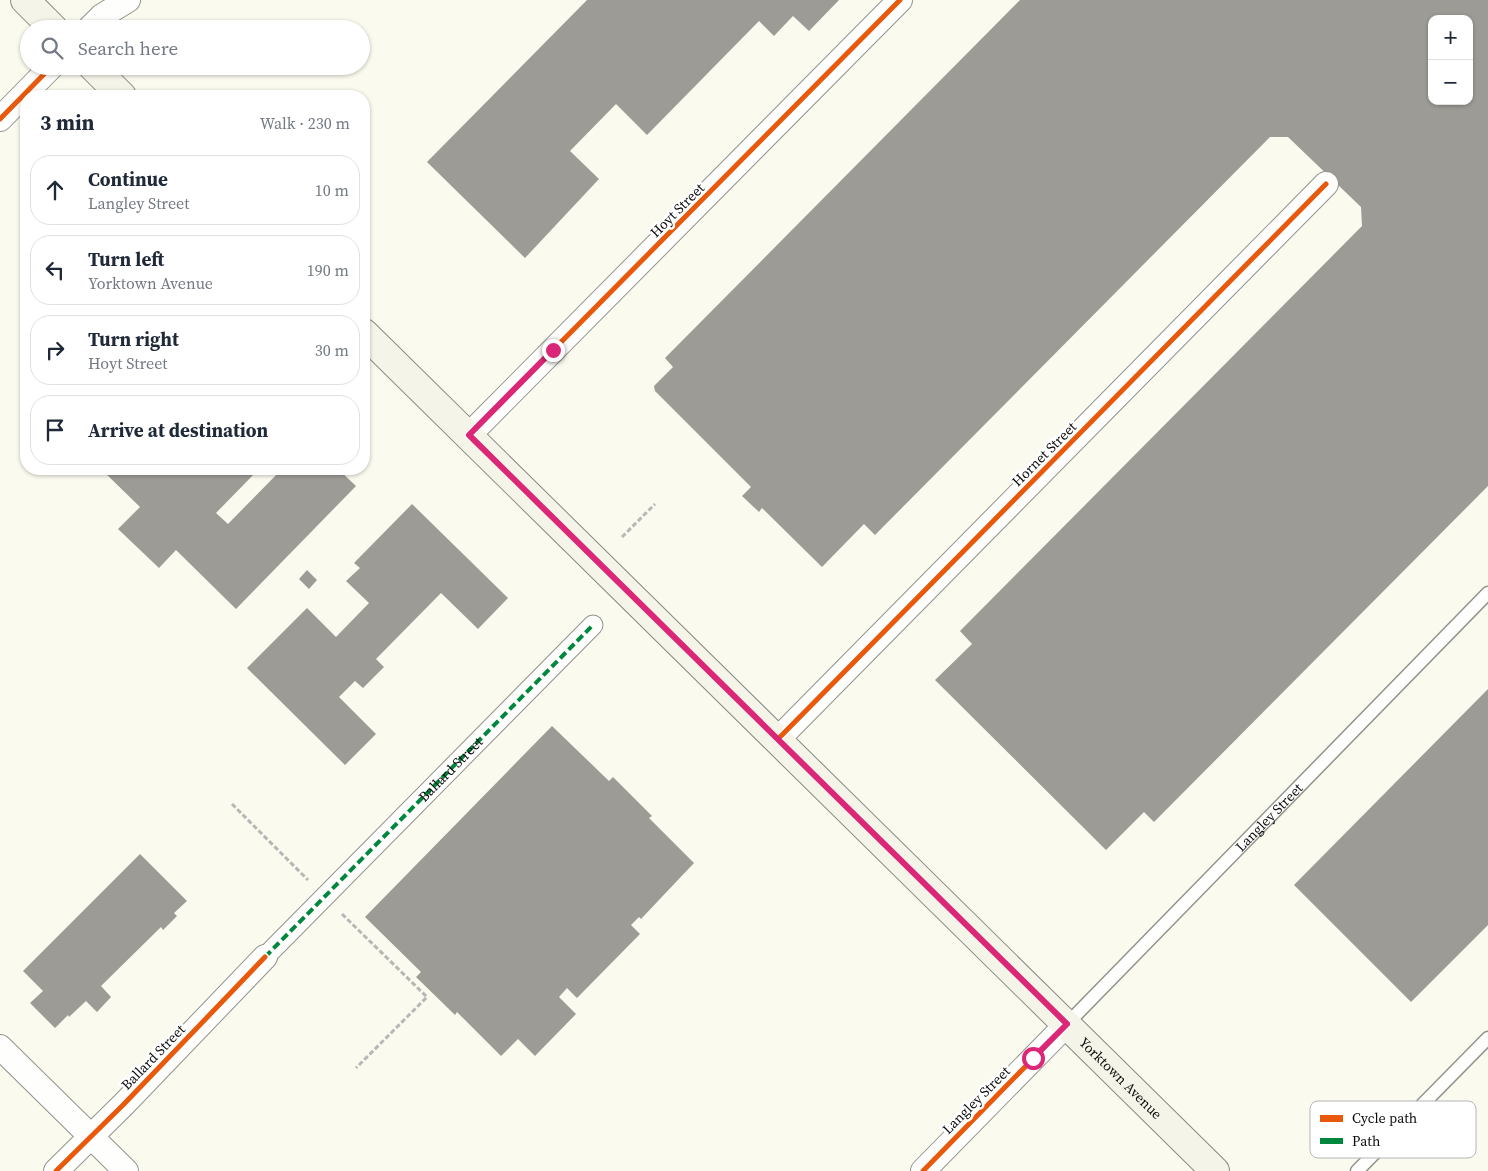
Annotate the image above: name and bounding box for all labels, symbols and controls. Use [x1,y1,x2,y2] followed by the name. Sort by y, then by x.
[1428,15,1473,105] map controls
[1428,15,1473,60] button: +
[20,20,370,75] search box
[38,34,66,62] icon: search
[78,35,178,61] text: Search here
[1428,60,1473,105] button: −
[40,108,95,137] text: 3 min
[260,112,350,134] text: Walk · 230 m
[88,166,168,192] text: Continue
[41,176,69,204] icon: ahead
[645,178,709,242] street label: Hoyt Street
[315,179,349,201] text: 10 m
[88,192,189,214] text: Langley Street
[88,246,164,272] text: Turn left
[41,256,69,284] icon: left
[307,259,349,281] text: 190 m
[88,272,213,294] text: Yorktown Avenue
[88,326,179,352] text: Turn right
[41,336,69,364] icon: right
[315,339,349,361] text: 30 m
[542,339,565,362] route end
[88,352,168,374] text: Hoyt Street
[41,416,69,444] icon: arrive
[88,417,268,443] text: Arrive at destination
[1007,417,1081,491] street label: Hornet Street
[414,732,488,806] street label: Ballard Street
[1231,778,1307,856] street label: Langley Street
[117,1019,190,1094] street label: Ballard Street
[1075,1033,1167,1124] street label: Yorktown Avenue
[1022,1047,1045,1070] route start
[938,1061,1015,1138] street label: Langley Street
[1310,1101,1476,1158] legend
[1352,1108,1417,1128] text: Cycle path
[1352,1131,1380,1151] text: Path

